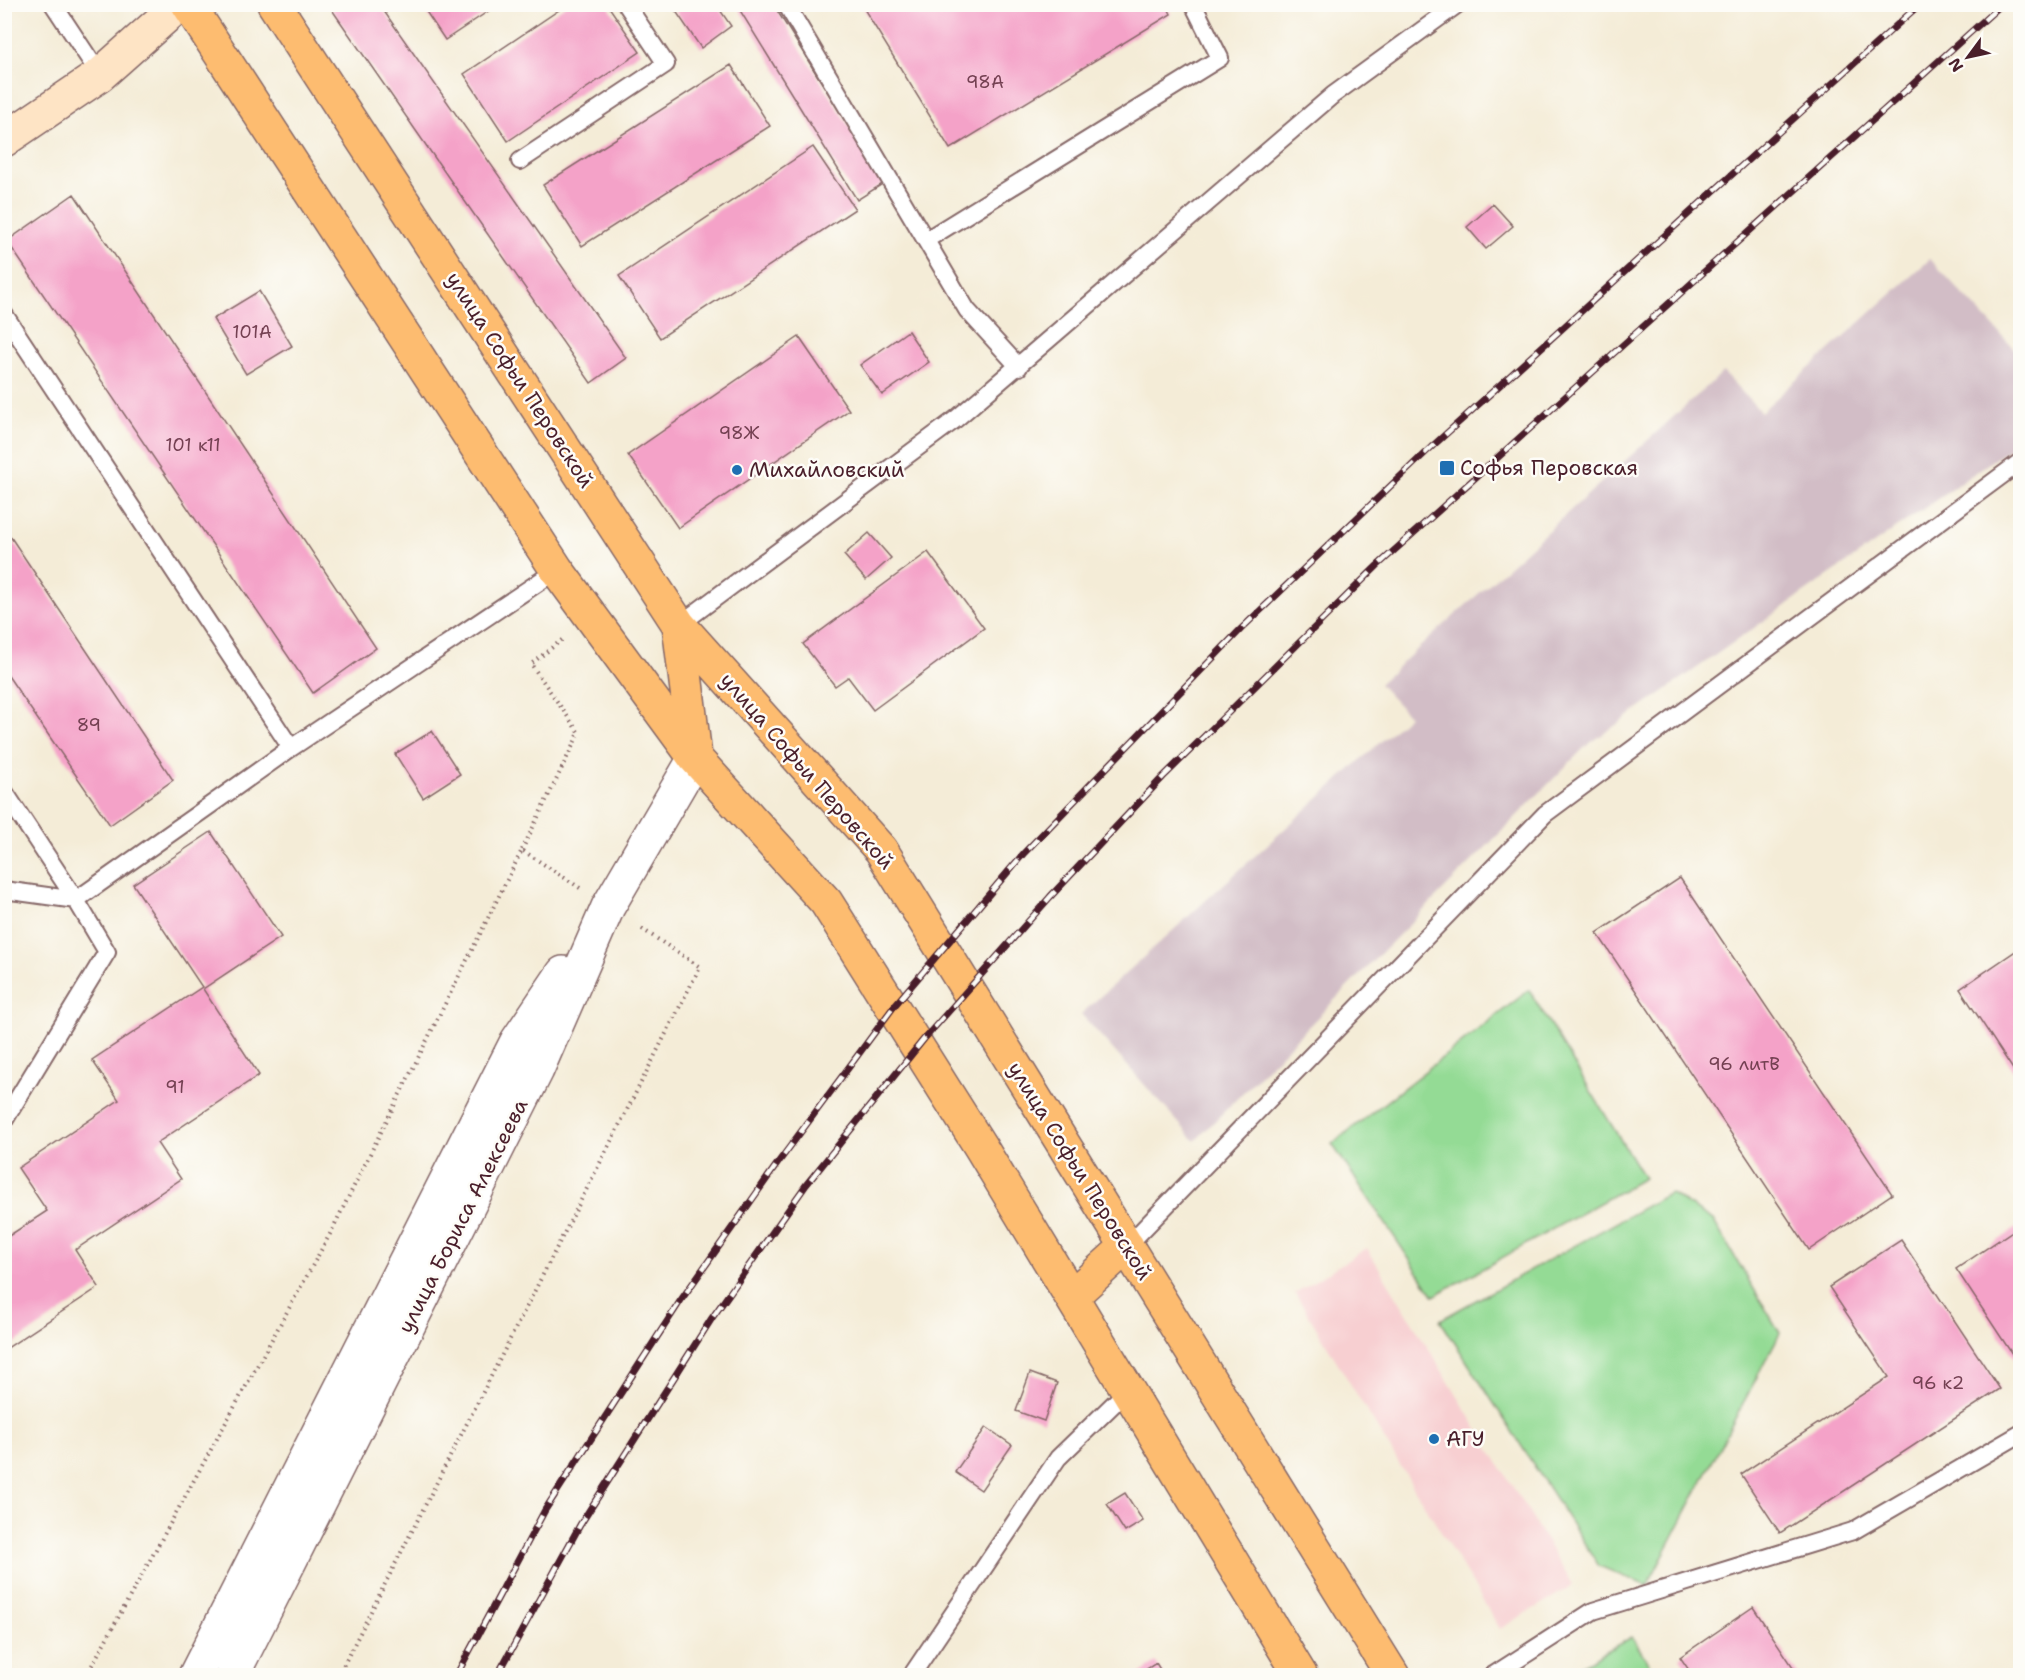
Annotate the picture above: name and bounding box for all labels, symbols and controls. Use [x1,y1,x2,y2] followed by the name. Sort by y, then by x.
[1938,27,1998,87] north arrow
[1944,54,1968,76] text: N
[966,70,1004,94] house number: 98А
[440,267,601,494] street label: улица Софьи Перовской
[232,320,272,344] house number: 101А
[719,421,760,445] house number: 98Ж
[165,433,221,457] house number: 101 к11
[1460,454,1638,482] place label: Софья Перовская
[749,456,905,484] place label: Михайловский
[1438,459,1456,477] marker: Софья Перовская
[730,463,744,477] marker: Михайловский
[714,667,900,876] street label: улица Софьи Перовской
[77,713,101,737] house number: 89
[1708,1052,1780,1076] house number: 96 литВ
[1001,1057,1159,1286] street label: улица Софьи Перовской
[165,1075,185,1099] house number: 91
[392,1094,534,1338] street label: улица Бориса Алексеева
[1912,1371,1964,1395] house number: 96 к2
[1446,1425,1485,1453] place label: АГУ
[1427,1432,1441,1446] marker: АГУ

